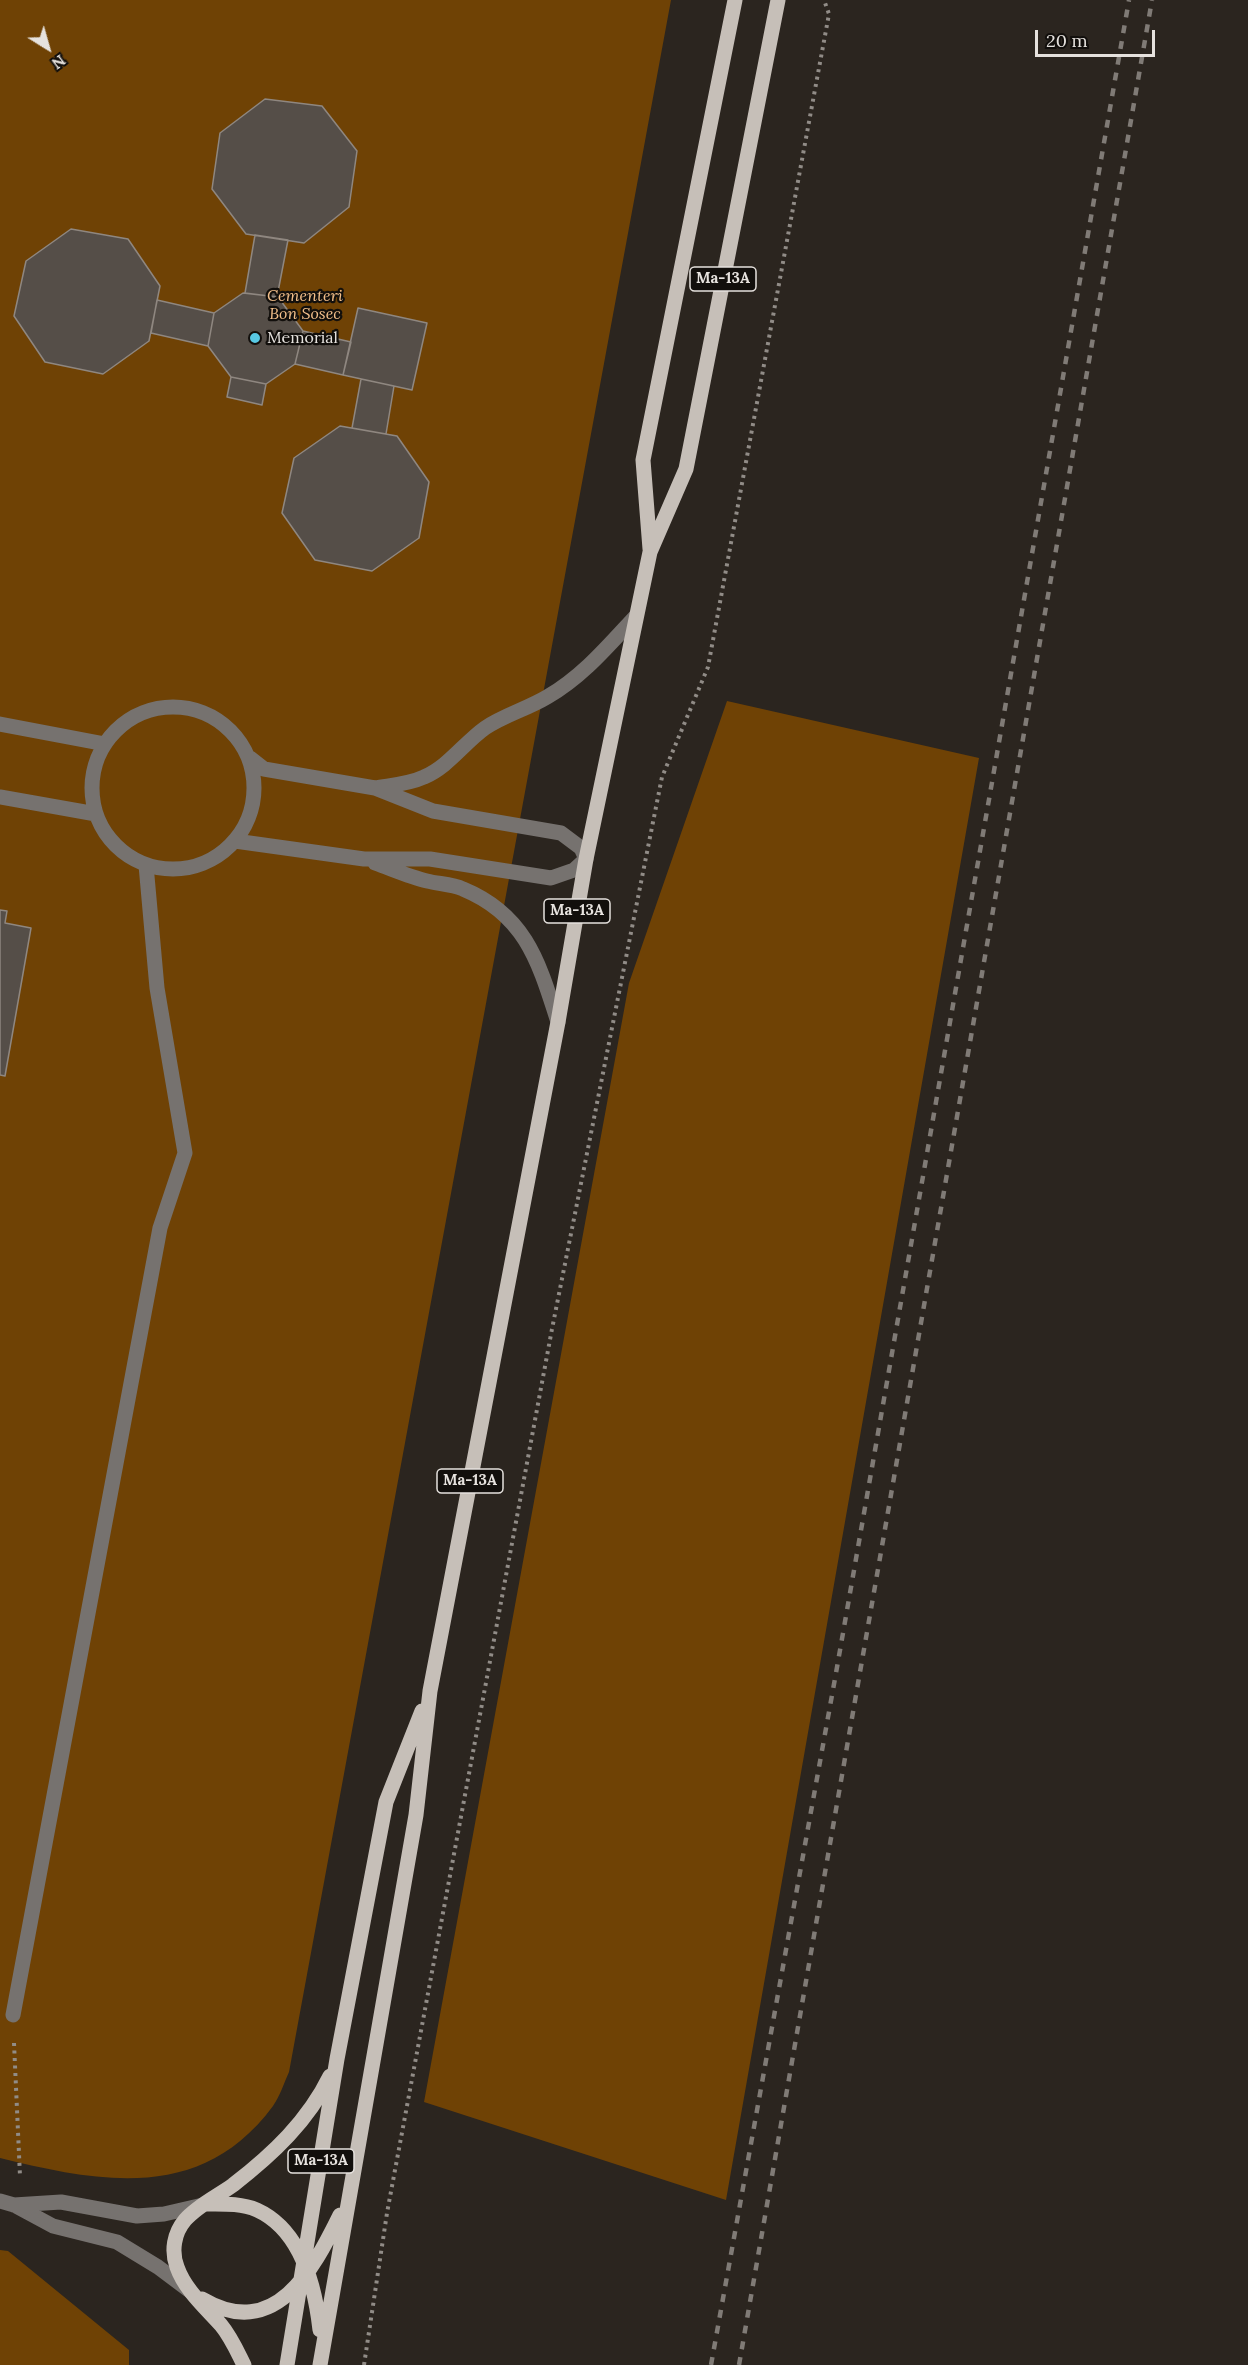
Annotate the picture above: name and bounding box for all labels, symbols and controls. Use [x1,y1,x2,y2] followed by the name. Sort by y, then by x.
[18,18,78,78] north arrow
[1038,18,1158,56] scale bar
[1046,29,1088,52] text: 20 m
[48,51,70,74] text: N
[690,267,756,291] road number: Ma-13A
[267,286,343,324] park label: Cementeri Bon Sosec
[267,328,338,348] place label: Memorial
[248,331,262,345] marker: Memorial
[544,899,610,923] road number: Ma-13A
[437,1469,503,1493] road number: Ma-13A
[288,2149,354,2173] road number: Ma-13A

